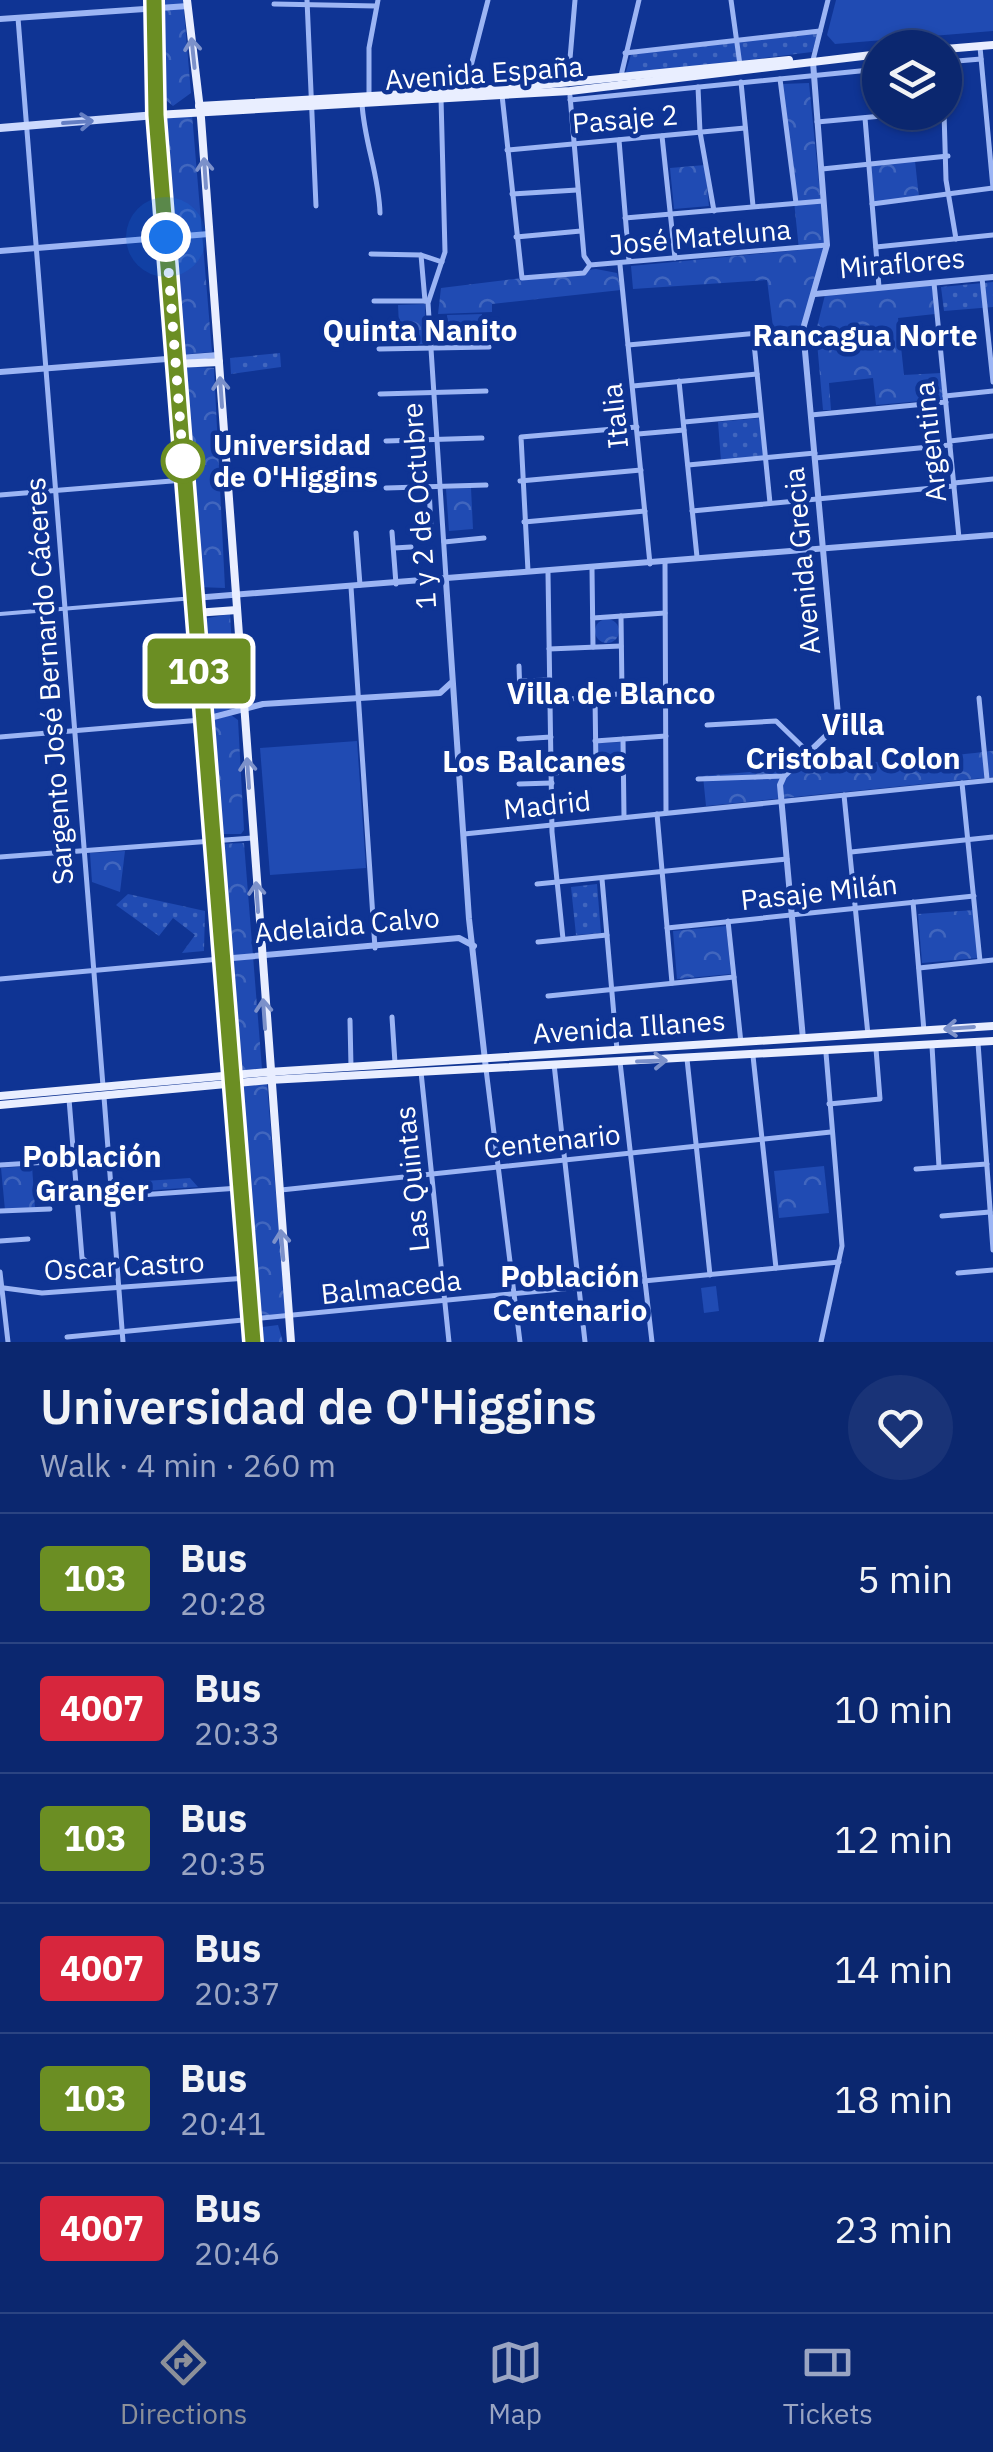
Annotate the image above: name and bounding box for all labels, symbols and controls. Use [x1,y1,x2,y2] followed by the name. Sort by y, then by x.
[862,30,962,130] map controls
[862,30,962,130] button: layers
[183,37,202,69] one-way arrow
[383,47,585,98] street label: Avenida España
[571,95,679,142] street label: Pasaje 2
[62,112,94,131] one-way arrow
[195,157,214,189] one-way arrow
[607,210,793,263] street label: José Mateluna
[141,212,191,262] your location
[837,239,967,286] street label: Miraflores
[323,310,517,349] district label: Quinta Nanito
[752,315,978,354] district label: Rancagua Norte
[212,376,231,408] one-way arrow
[905,380,954,504] street label: Argentina
[593,381,636,451] street label: Italia
[393,401,444,611] street label: 1 y 2 de Octubre
[213,426,378,495] place label: Universidad de O'Higgins
[162,440,204,482] marker: Universidad de O'Higgins
[775,466,828,656] street label: Avenida Grecia
[16,476,81,886] street label: Sargento José Bernardo Cáceres
[142,638,256,704] line badge: 103
[167,648,231,694] text: 103
[507,673,715,712] district label: Villa de Blanco
[745,704,961,777] district label: Villa Cristobal Colon
[442,741,626,780] district label: Los Balcanes
[238,757,257,789] one-way arrow
[502,782,592,827] street label: Madrid
[739,865,899,918] street label: Pasaje Milán
[247,881,266,913] one-way arrow
[253,898,441,951] street label: Adelaida Calvo
[254,998,273,1030] one-way arrow
[531,1001,727,1052] street label: Avenida Illanes
[943,1019,975,1038] one-way arrow
[635,1051,667,1070] one-way arrow
[385,1104,438,1254] street label: Las Quintas
[482,1115,622,1166] street label: Centenario
[22,1136,162,1209] district label: Población Granger
[273,1229,292,1261] one-way arrow
[43,1243,205,1288] street label: Oscar Castro
[492,1256,648,1329] district label: Población Centenario
[319,1261,463,1312] street label: Balmaceda
[40,1375,597,1437] text: Universidad de O'Higgins
[848,1375,953,1480] button: heart
[40,1444,336,1486] text: Walk · 4 min · 260 m
[180,1533,247,1582] text: Bus
[857,1554,953,1603] text: 5 min
[63,1555,127,1601] text: 103
[180,1582,266,1624] text: 20:28
[194,1663,261,1712] text: Bus
[834,1684,953,1733] text: 10 min
[60,1685,144,1731] text: 4007
[194,1712,280,1754] text: 20:33
[180,1793,247,1842] text: Bus
[834,1814,953,1863] text: 12 min
[63,1815,127,1861] text: 103
[180,1842,266,1884] text: 20:35
[194,1923,261,1972] text: Bus
[834,1944,953,1993] text: 14 min
[60,1945,144,1991] text: 4007
[194,1972,280,2014] text: 20:37
[180,2053,247,2102] text: Bus
[834,2074,953,2123] text: 18 min
[63,2075,127,2121] text: 103
[180,2102,266,2144] text: 20:41
[194,2183,261,2232] text: Bus
[834,2204,953,2253] text: 23 min
[60,2205,144,2251] text: 4007
[194,2232,280,2274] text: 20:46
[120,2335,247,2432] tab: Directions
[488,2335,543,2432] tab: Map
[783,2335,873,2432] tab: Tickets

